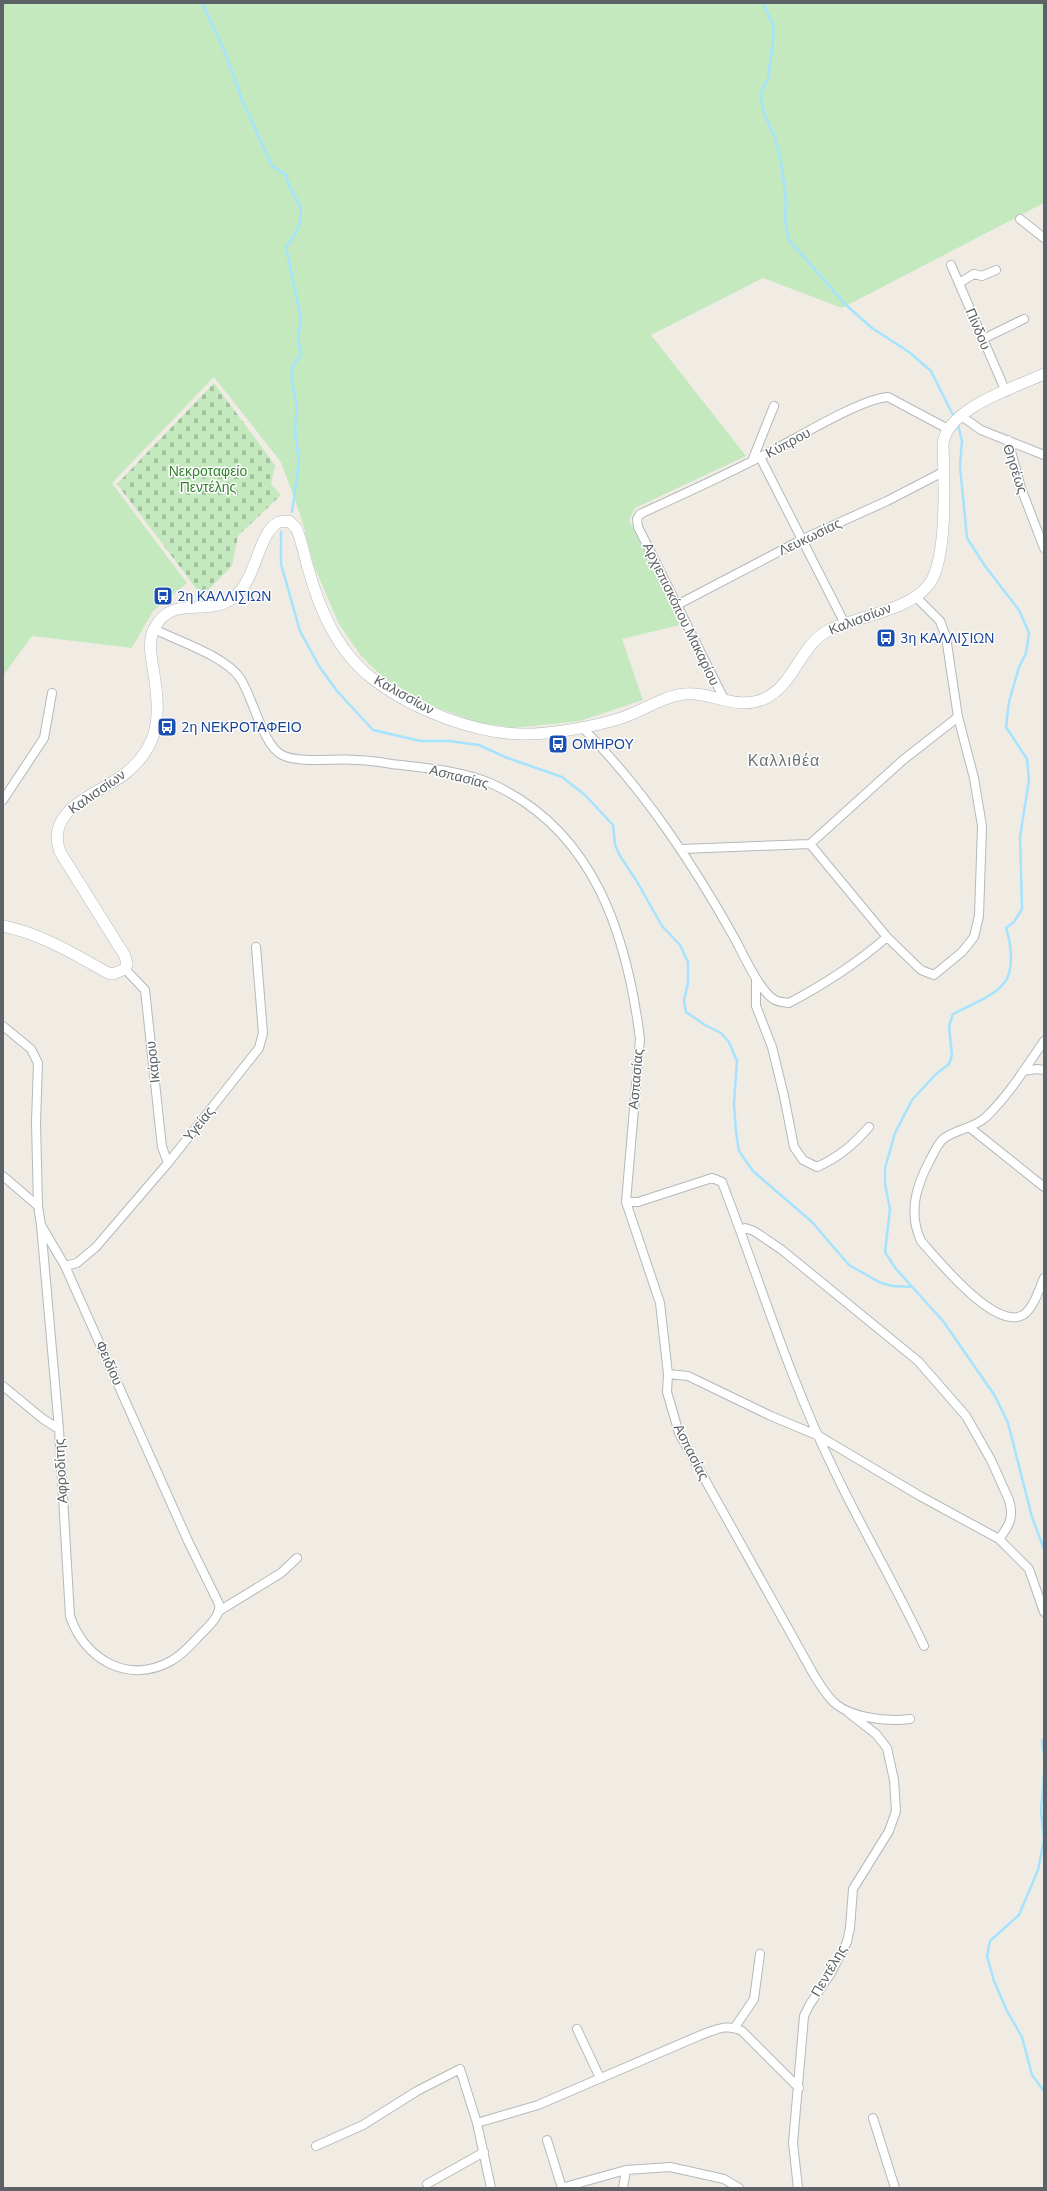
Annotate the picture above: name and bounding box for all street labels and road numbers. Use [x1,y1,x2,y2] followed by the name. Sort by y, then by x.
[961,305,995,353] street label: Πίνδου
[762,423,814,463] street label: Κύπρου
[998,442,1032,497] street label: Θησέως
[775,514,845,560] street label: Λευκωσίας
[638,539,724,689] street label: Αρχιεπισκόπου Μακαρίου
[826,598,894,640] street label: Καλισσίων
[371,671,437,719] street label: Καλισσίων
[427,760,491,794] street label: Ασπασίας
[65,765,129,819] street label: Καλισσίων
[141,1040,165,1084] street label: Ικάρου
[624,1048,648,1110] street label: Ασπασίας
[179,1102,219,1145] street label: Υγείας
[91,1338,127,1388] street label: Φειδίου
[669,1421,713,1484] street label: Ασπασίας
[50,1438,72,1504] street label: Αφροδίτης
[807,1941,852,2000] street label: Πεντέλης

